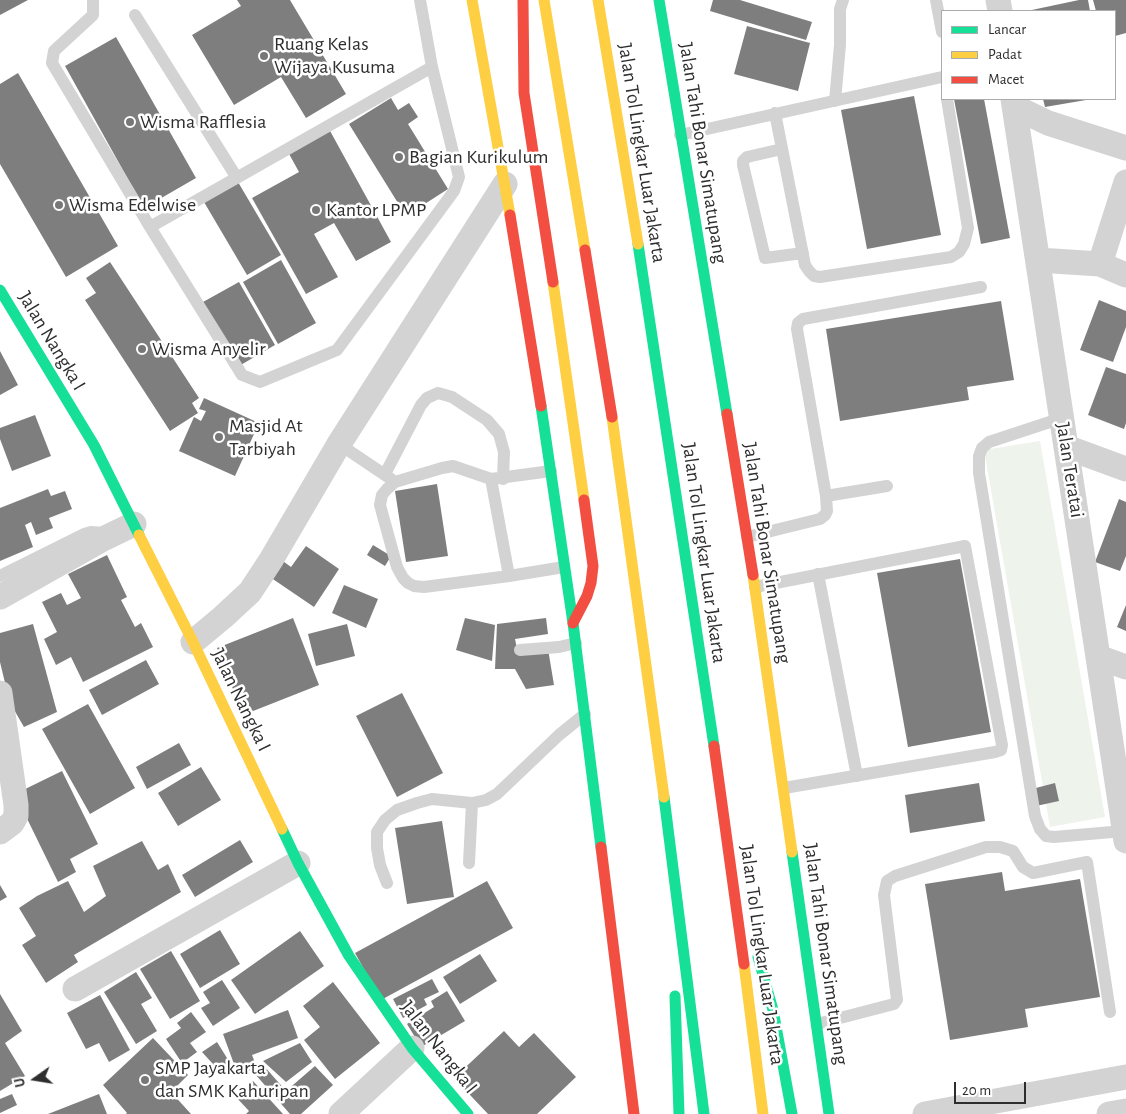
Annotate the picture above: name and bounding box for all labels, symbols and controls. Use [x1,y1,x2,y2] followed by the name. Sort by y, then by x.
[941,10,1116,100] legend
[988,22,1026,37] text: Lancar
[274,32,395,79] place label: Ruang Kelas Wijaya Kusuma
[613,41,671,265] street label: Jalan Tol Lingkar Luar Jakarta
[674,41,732,265] street label: Jalan Tahi Bonar Simatupang
[988,47,1022,62] text: Padat
[258,50,270,62] marker: Ruang Kelas Wijaya Kusuma
[988,72,1024,87] text: Macet
[140,110,266,134] place label: Wisma Rafflesia
[124,116,136,128] marker: Wisma Rafflesia
[409,145,548,169] place label: Bagian Kurikulum
[393,151,405,163] marker: Bagian Kurikulum
[69,193,196,217] place label: Wisma Edelwise
[326,198,426,222] place label: Kantor LPMP
[53,199,65,211] marker: Wisma Edelwise
[310,204,322,216] marker: Kantor LPMP
[13,287,91,395] street label: Jalan Nangka I
[152,337,266,361] place label: Wisma Anyelir
[136,343,148,355] marker: Wisma Anyelir
[229,414,303,461] place label: Masjid At Tarbiyah
[1051,421,1089,519] street label: Jalan Teratai
[213,431,225,443] marker: Masjid At Tarbiyah
[677,441,731,665] street label: Jalan Tol Lingkar Luar Jakarta
[738,441,796,665] street label: Jalan Tahi Bonar Simatupang
[206,645,276,755] street label: Jalan Nangka I
[799,842,853,1066] street label: Jalan Tahi Bonar Simatupang
[735,843,789,1067] street label: Jalan Tol Lingkar Luar Jakarta
[395,996,483,1098] street label: Jalan Nangka I
[10,1054,60,1104] north arrow
[155,1056,309,1103] place label: SMP Jayakarta dan SMK Kahuripan
[956,1072,1028,1104] scale bar
[139,1074,151,1086] marker: SMP Jayakarta dan SMK Kahuripan
[13,1076,28,1088] text: U
[962,1083,991,1098] text: 20 m

